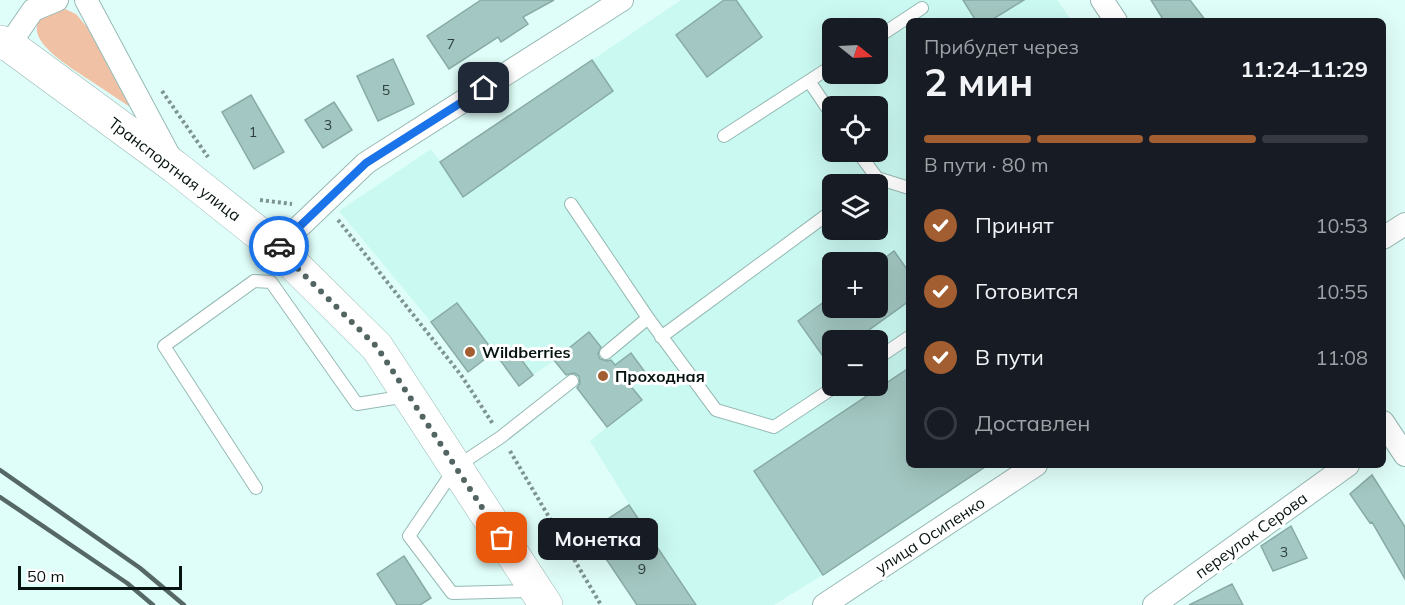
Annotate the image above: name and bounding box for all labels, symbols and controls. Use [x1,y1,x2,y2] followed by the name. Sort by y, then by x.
[822,18,888,84] north arrow
[822,18,888,396] map controls
[924,34,1079,59] text: Прибудет через
[447,35,455,53] house number: 7
[1240,55,1368,83] text: 11:24–11:29
[924,57,1033,106] text: 2 мин
[458,62,509,113] pin
[467,71,500,104] icon: home
[382,81,390,99] house number: 5
[822,96,888,162] button: locate
[105,113,245,225] street label: Транспортная улица
[324,116,332,134] house number: 3
[249,123,257,141] house number: 1
[924,152,1048,177] text: В пути · 80 m
[822,174,888,240] button: layers
[924,209,957,242] icon: check
[975,211,1054,239] text: Принят
[1315,213,1368,238] text: 10:53
[249,216,309,276] courier
[263,230,296,263] icon: car
[822,252,888,318] button: +
[924,275,957,308] icon: check
[975,277,1079,305] text: Готовится
[1315,279,1368,304] text: 10:55
[822,330,888,396] button: −
[924,341,957,374] icon: check
[482,342,570,362] place label: Wildberries
[975,343,1044,371] text: В пути
[463,345,477,359] marker: Wildberries
[1315,345,1368,370] text: 11:08
[615,366,705,386] place label: Проходная
[596,369,610,383] marker: Проходная
[975,409,1091,437] text: Доставлен
[1191,488,1311,582] street label: переулок Серова
[871,492,989,578] street label: улица Осипенко
[476,512,527,563] pin
[538,517,658,559] callout: Монетка
[485,521,518,554] icon: bag
[555,526,641,551] text: Монетка
[1280,543,1288,561] house number: 3
[638,560,646,578] house number: 9
[18,563,182,590] scale bar
[27,566,64,586] text: 50 m

